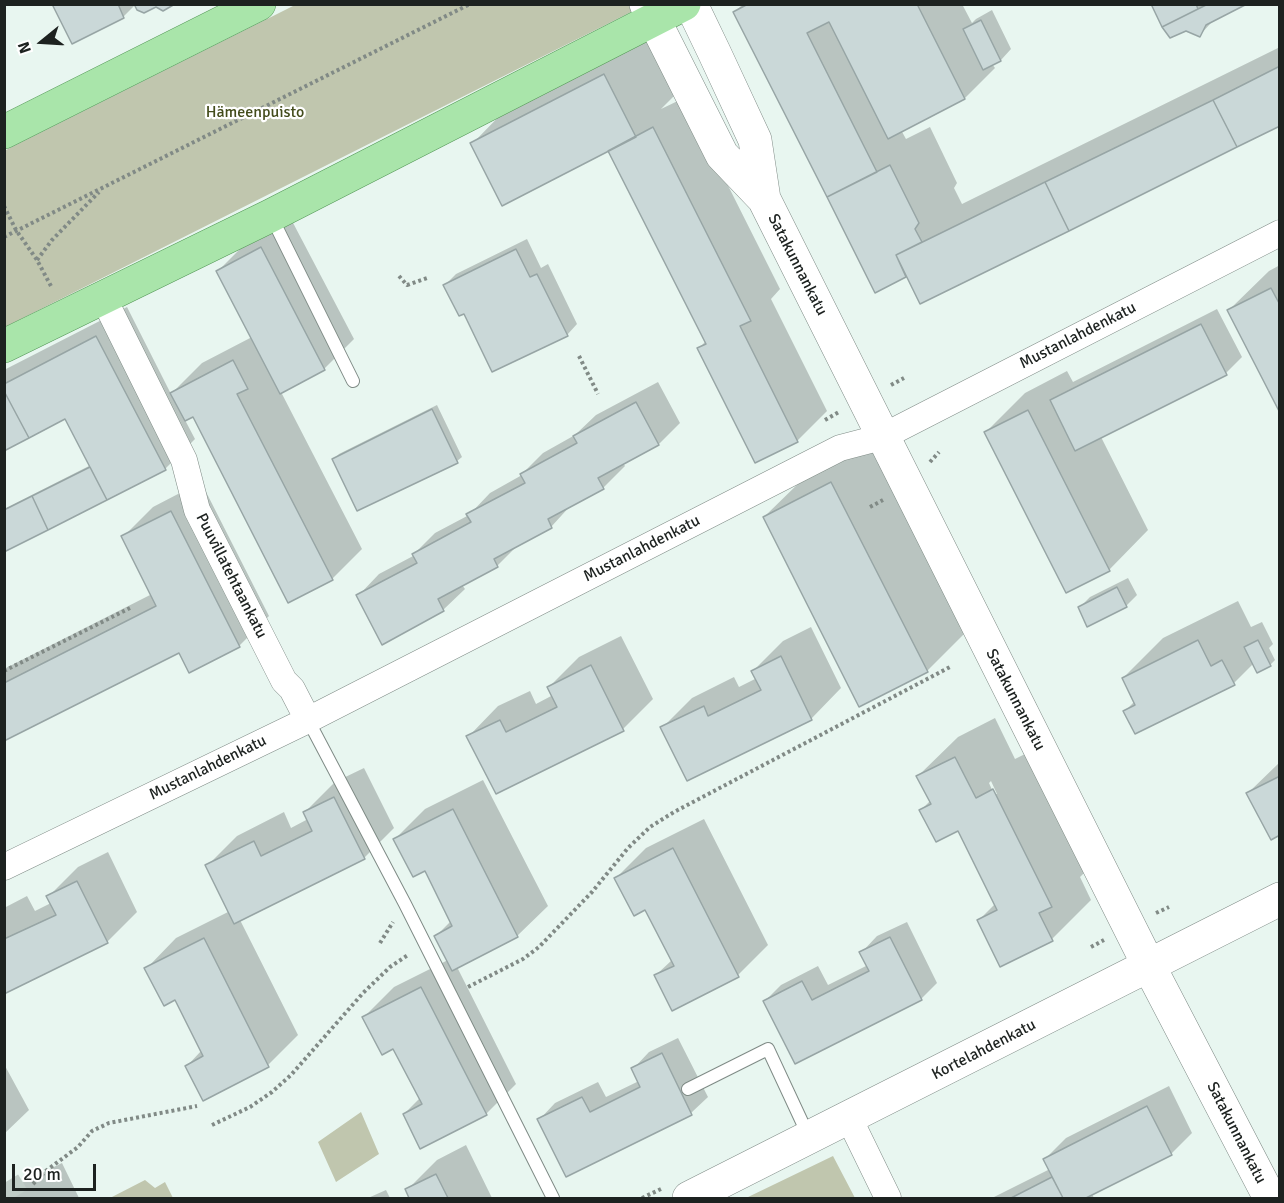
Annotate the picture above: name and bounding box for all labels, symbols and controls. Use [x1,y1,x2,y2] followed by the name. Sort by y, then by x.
[12,12,72,72] north arrow
[14,39,36,56] text: N
[206,103,304,123] park label: Hämeenpuisto
[763,211,831,319] street label: Satakunnankatu
[1017,298,1139,374] street label: Mustanlahdenkatu
[191,510,271,642] street label: Puuvillatehtaankatu
[581,511,703,587] street label: Mustanlahdenkatu
[981,646,1049,754] street label: Satakunnankatu
[146,731,270,805] street label: Mustanlahdenkatu
[929,1015,1039,1085] street label: Kortelahdenkatu
[1202,1079,1270,1187] street label: Satakunnankatu
[15,1152,99,1190] scale bar
[23,1163,61,1185] text: 20 m

